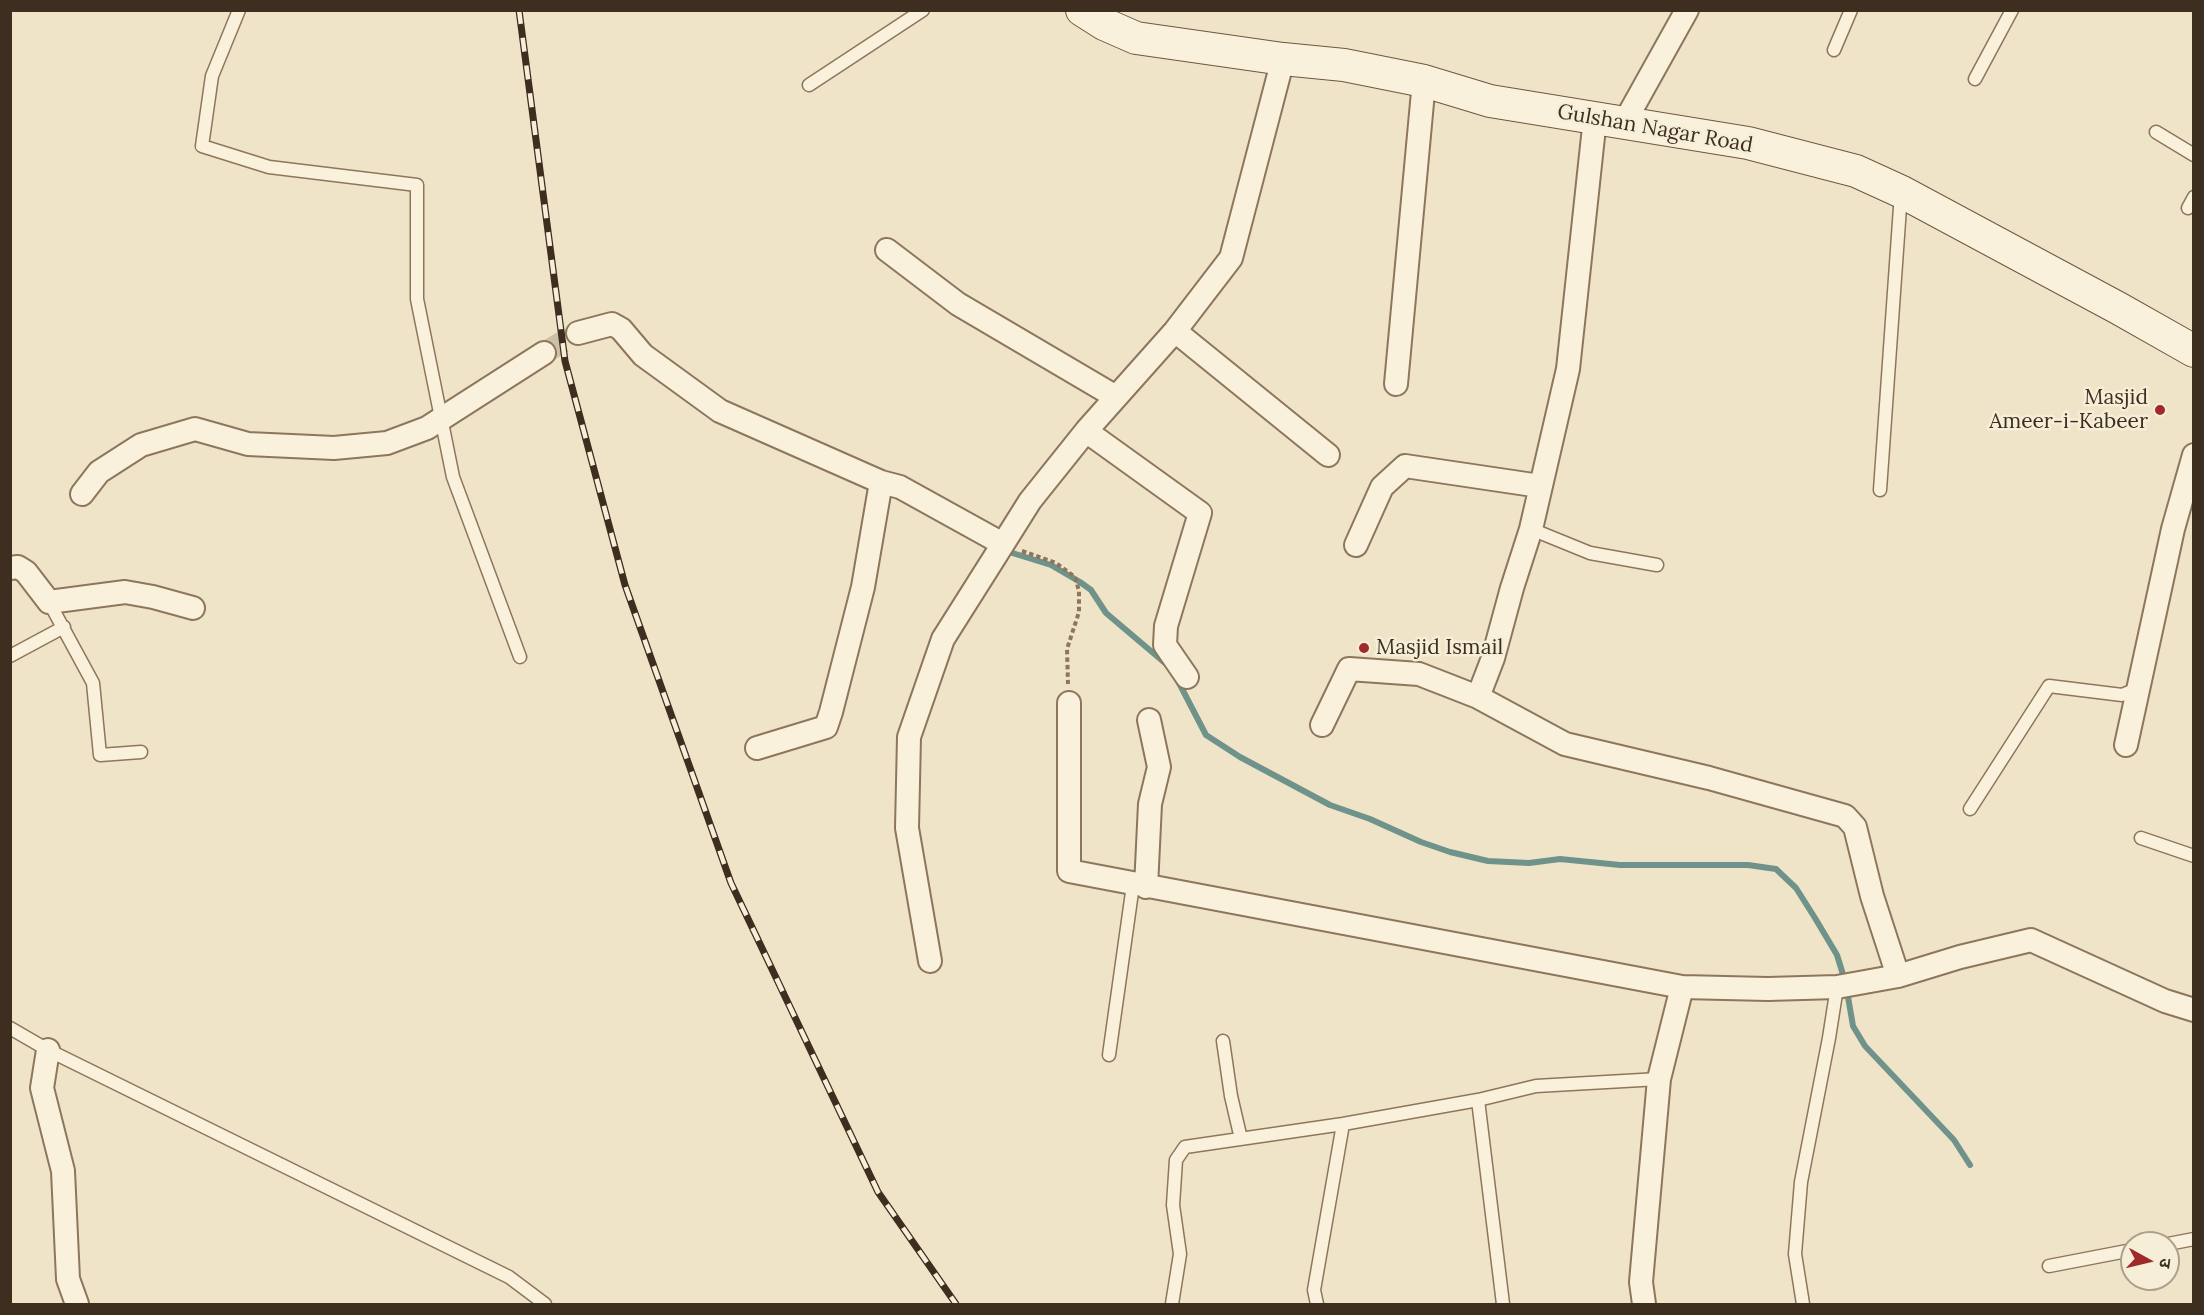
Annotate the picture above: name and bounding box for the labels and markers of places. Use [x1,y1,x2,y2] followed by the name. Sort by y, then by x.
[1989,385,2148,435] place label: Masjid Ameer-i-Kabeer
[2153,403,2167,417] marker: Masjid Ameer-i-Kabeer
[1376,635,1503,661] place label: Masjid Ismail
[1357,641,1371,655] marker: Masjid Ismail

